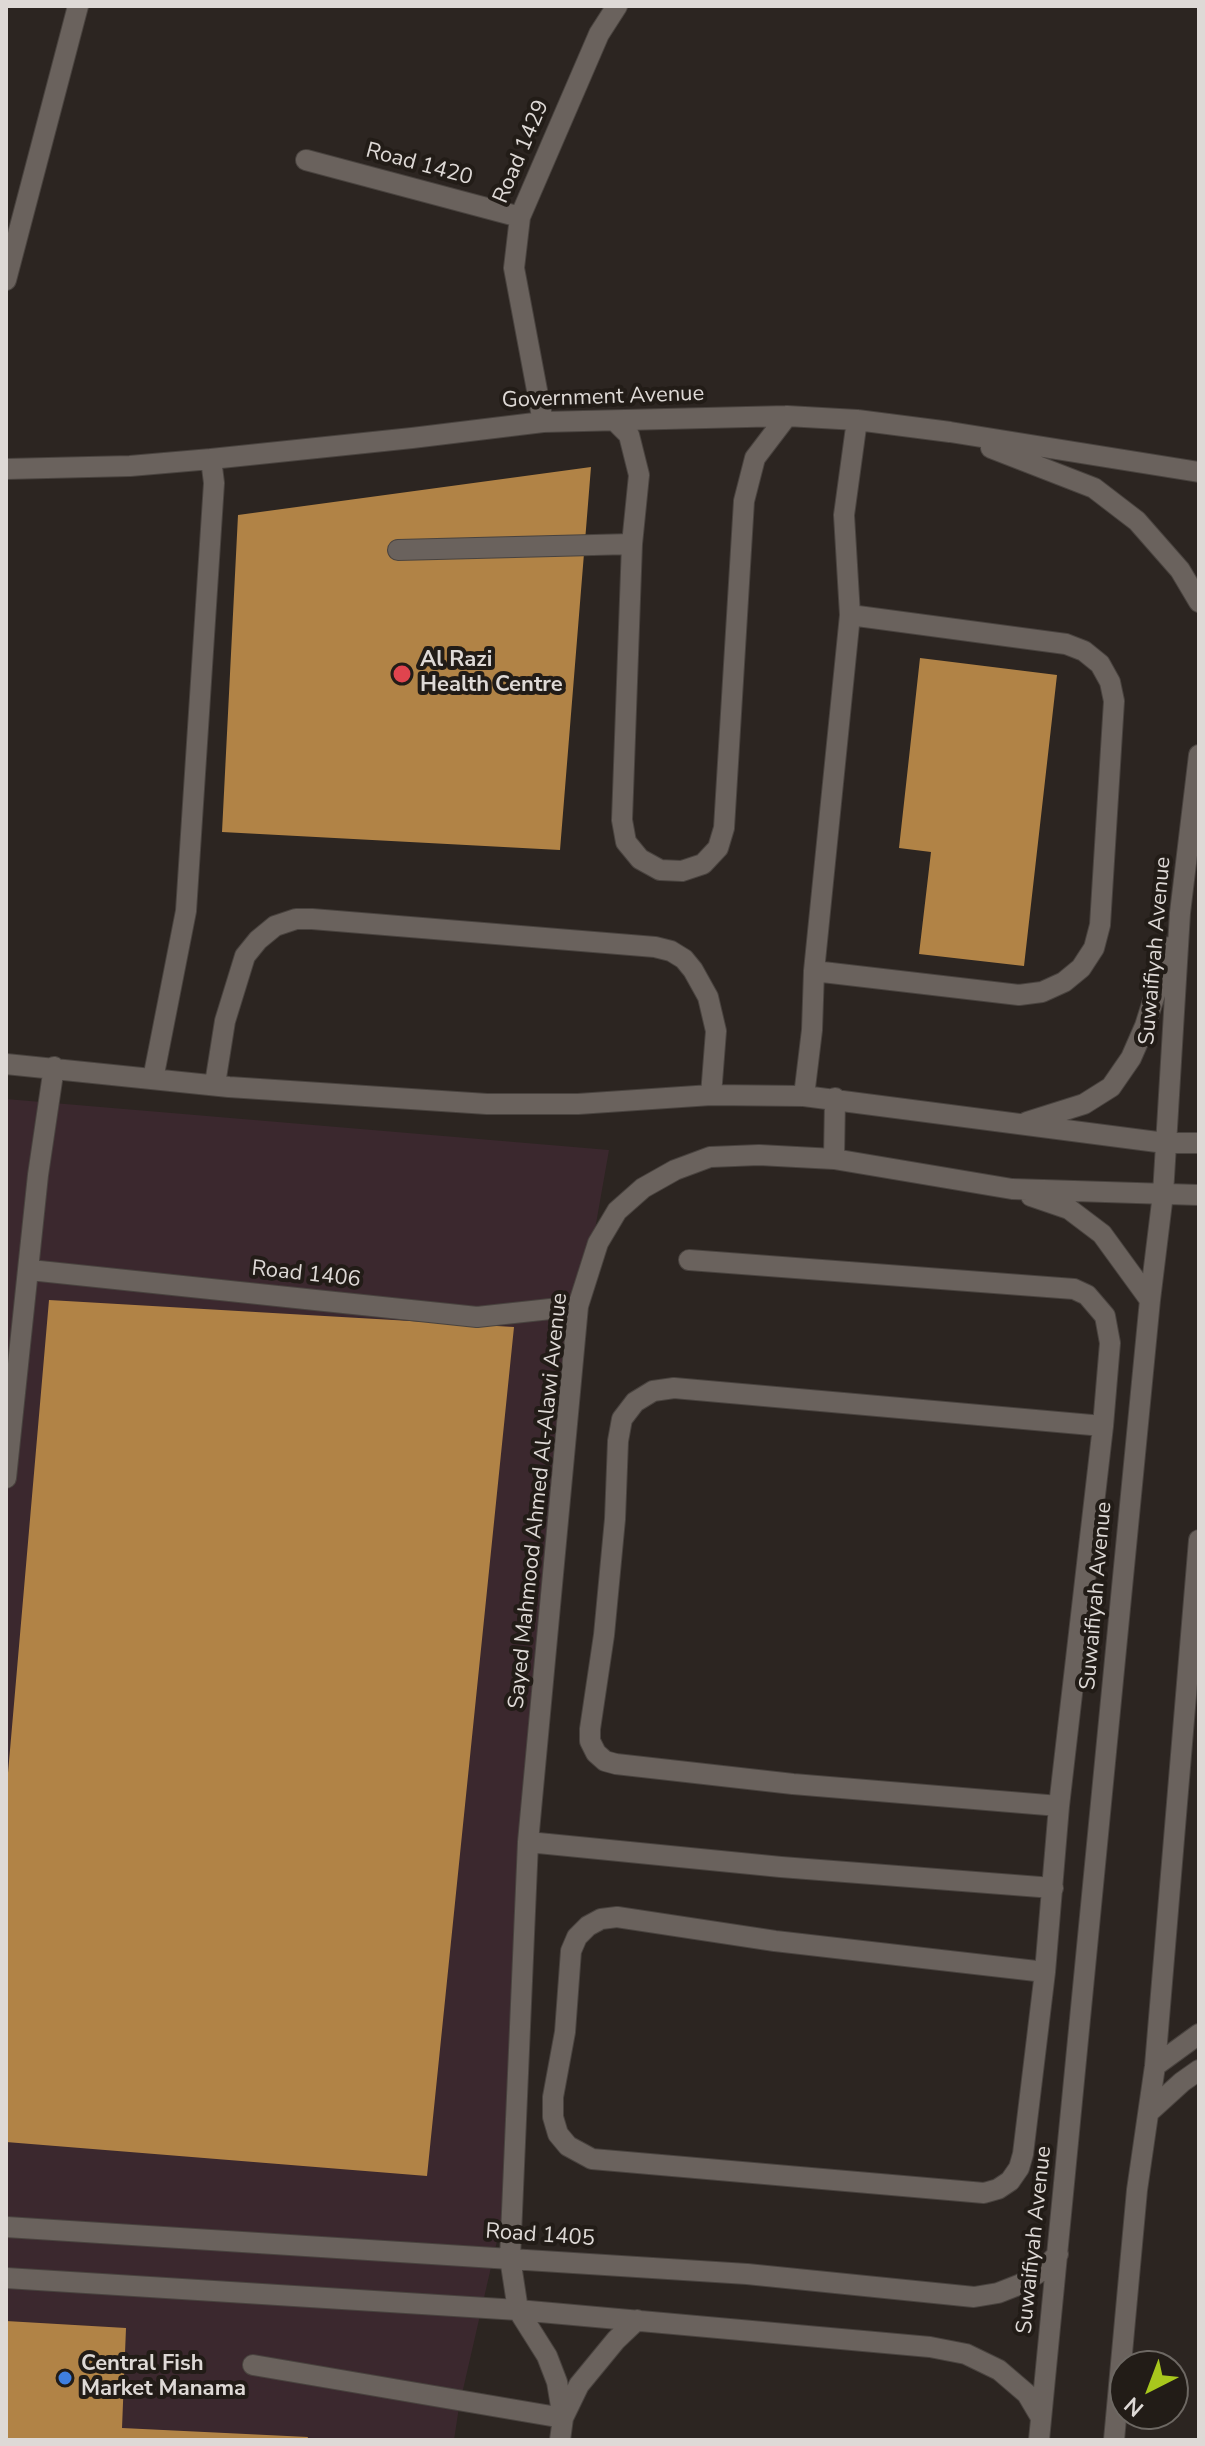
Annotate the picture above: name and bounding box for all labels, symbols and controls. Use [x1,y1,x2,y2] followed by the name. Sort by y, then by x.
[488,96,556,208] street label: Road 1429
[363,138,475,192] street label: Road 1420
[501,381,705,415] street label: Government Avenue
[420,648,563,700] place label: Al Razi Health Centre
[391,663,413,685] marker: Al Razi Health Centre
[1135,856,1177,1046] street label: Suwaifiyah Avenue
[250,1256,362,1294] street label: Road 1406
[504,1292,574,1710] street label: Sayed Mahmood Ahmed Al-Alawi Avenue
[1076,1501,1118,1691] street label: Suwaifiyah Avenue
[1012,2145,1058,2335] street label: Suwaifiyah Avenue
[484,2219,596,2253] street label: Road 1405
[1109,2350,1189,2430] north arrow
[81,2352,246,2404] place label: Central Fish Market Manama
[56,2369,74,2387] marker: Central Fish Market Manama
[1118,2390,1150,2423] text: N

